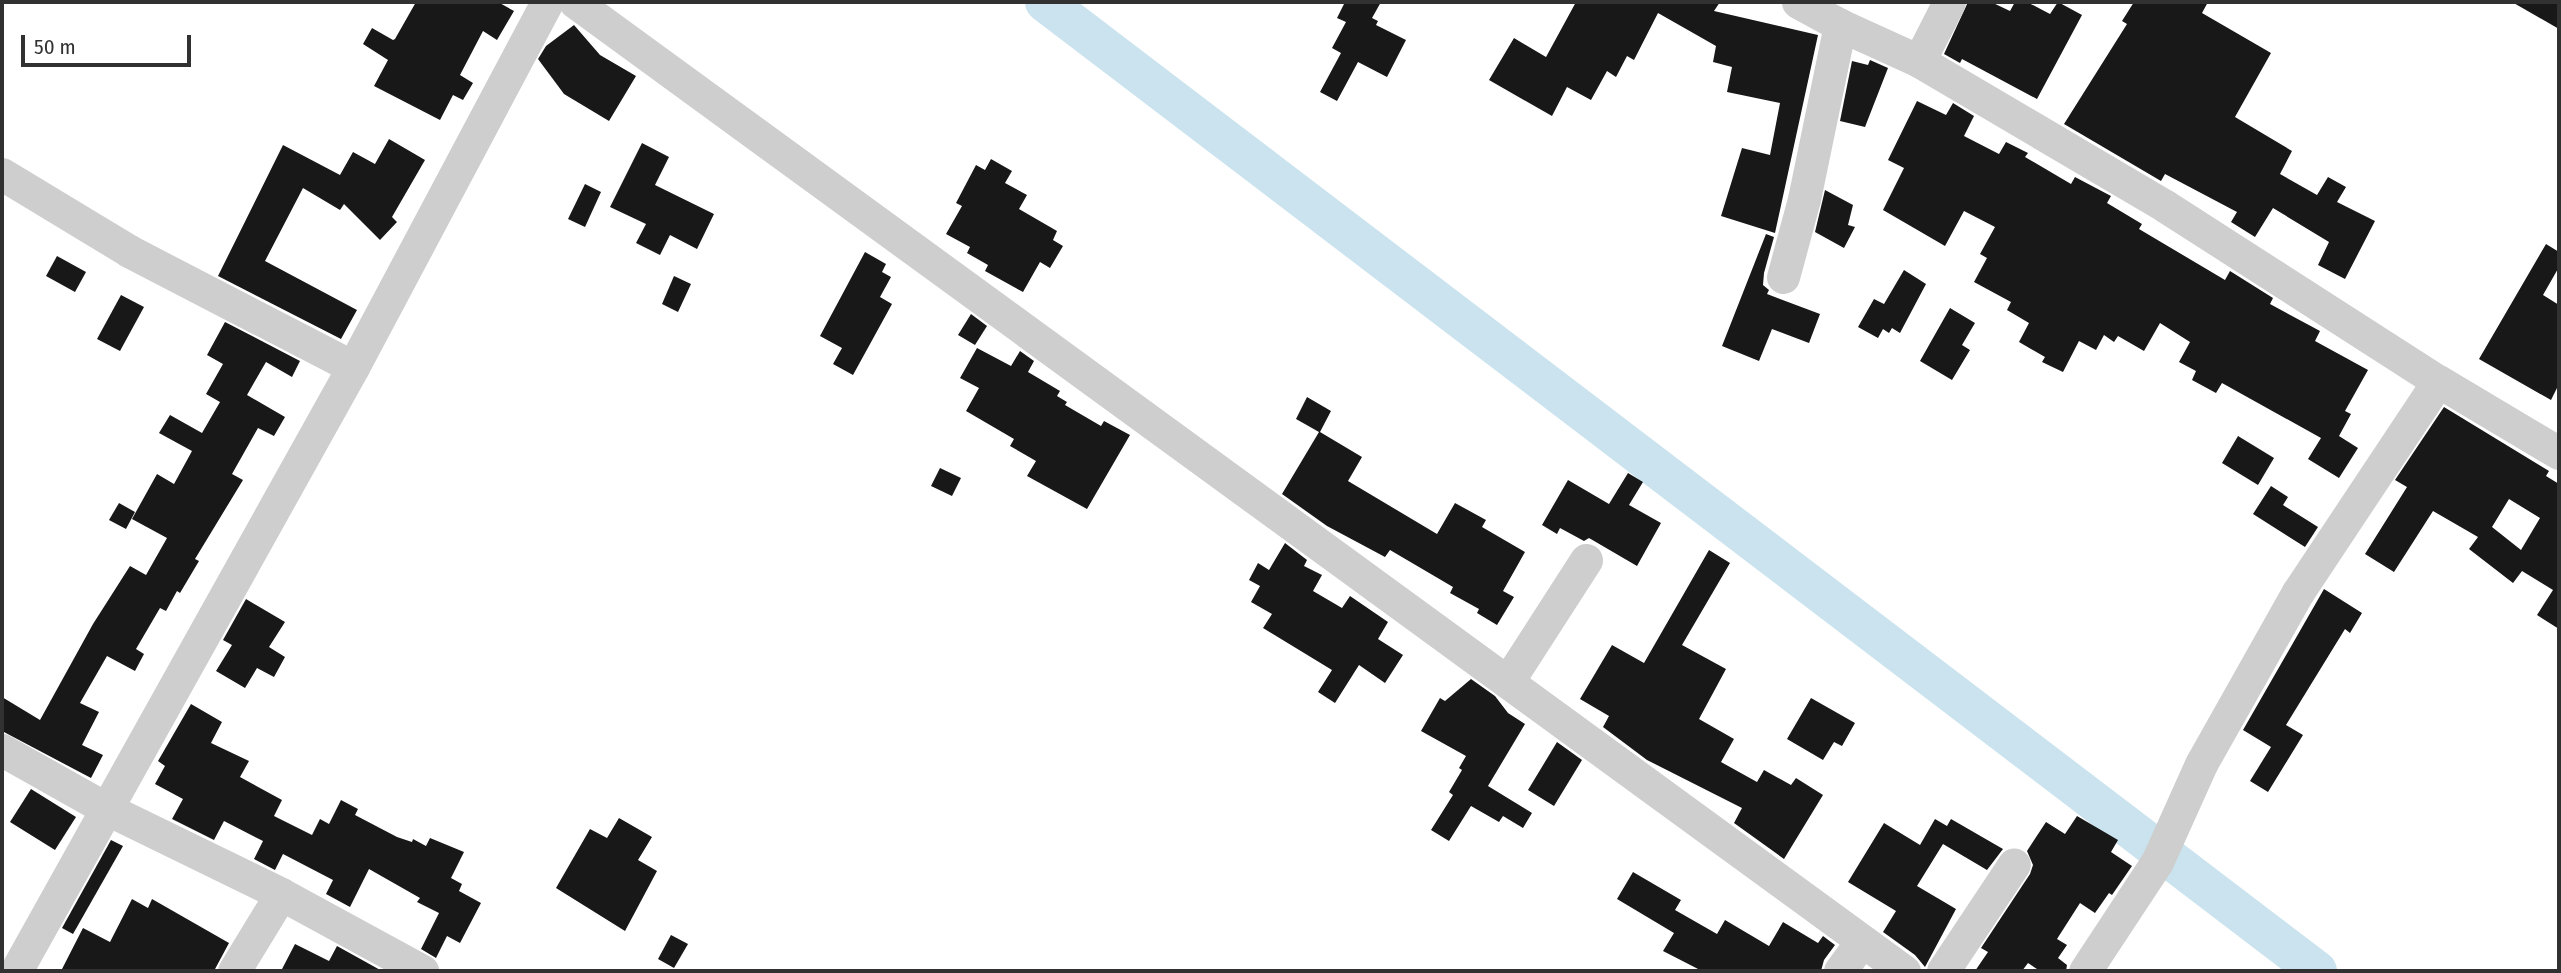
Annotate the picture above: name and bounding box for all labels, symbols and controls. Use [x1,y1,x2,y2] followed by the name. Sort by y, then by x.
[24,21,194,65] scale bar
[34,34,76,60] text: 50 m

